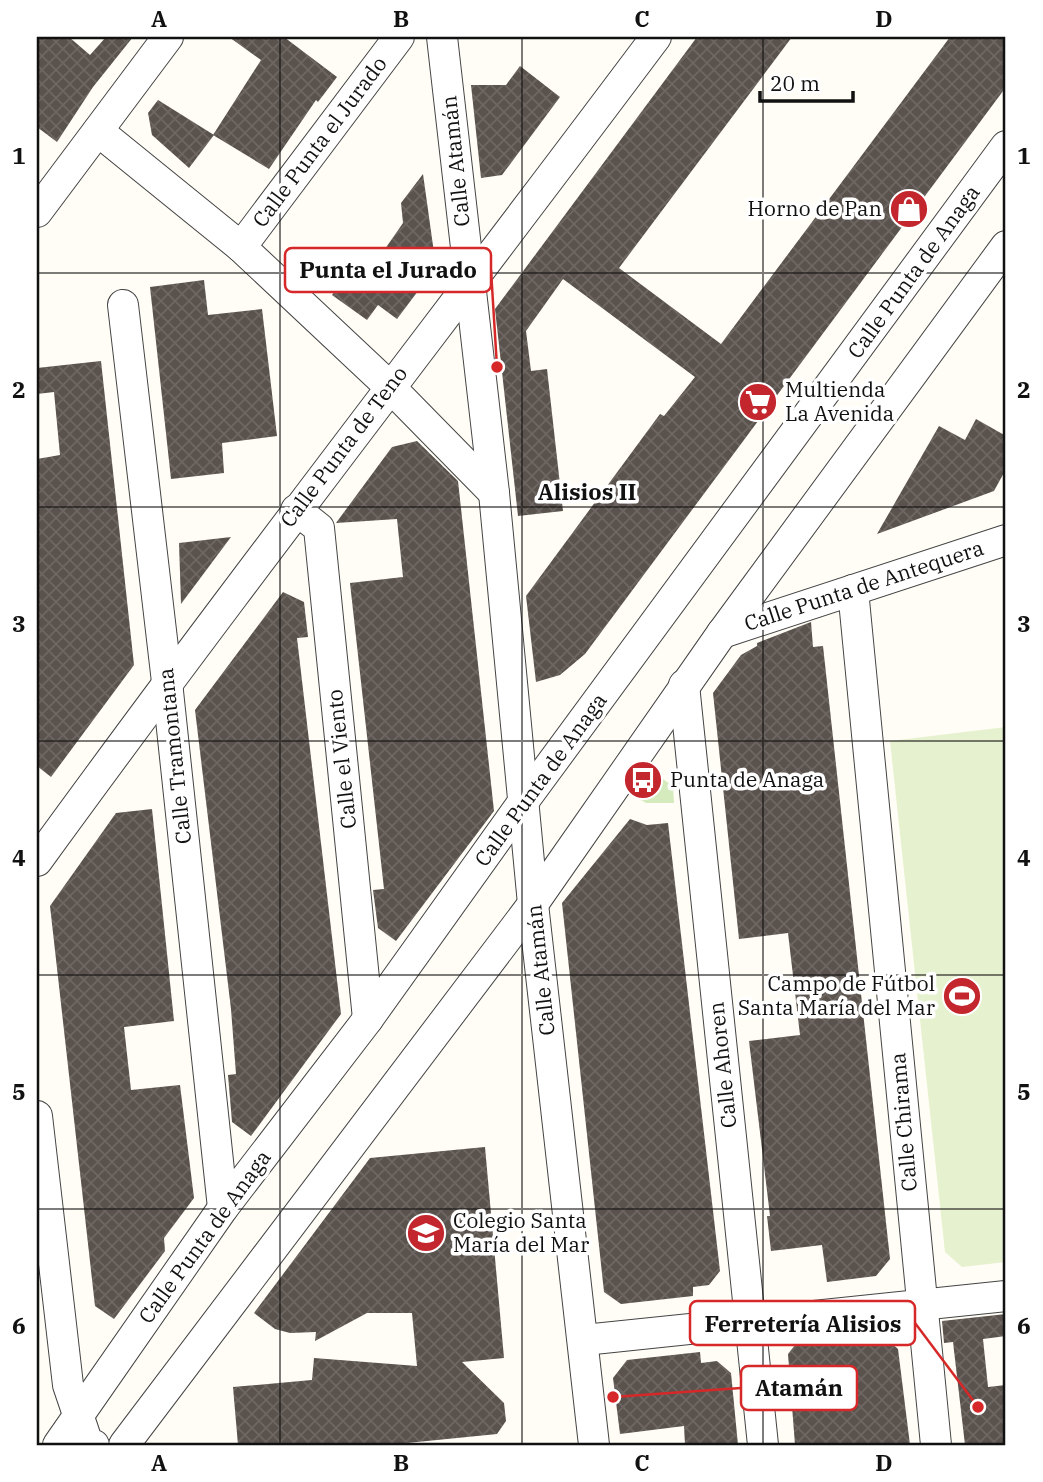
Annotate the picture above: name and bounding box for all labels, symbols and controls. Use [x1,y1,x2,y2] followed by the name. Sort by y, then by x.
[151,3,167,33] text: A
[393,3,409,33] text: B
[634,3,650,33] text: C
[875,3,893,33] text: D
[246,50,393,233] street label: Calle Punta el Jurado
[760,60,852,104] scale bar
[770,69,820,97] text: 20 m
[434,94,476,228] street label: Calle Atamán
[12,140,26,170] text: 1
[1017,140,1031,170] text: 1
[841,179,986,364] street label: Calle Punta de Anaga
[888,188,930,230] shop icon: Horno de Pan
[748,194,882,222] place label: Horno de Pan
[285,248,491,292] callout: Punta el Jurado
[299,254,477,284] text: Punta el Jurado
[273,360,413,533] street label: Calle Punta de Teno
[12,374,26,404] text: 2
[1017,374,1031,404] text: 2
[785,375,894,427] place label: Multienda La Avenida
[737,381,779,423] supermarket icon: Multienda La Avenida
[538,476,636,506] district label: Alisios II
[740,533,987,637] street label: Calle Punta de Antequera
[12,608,26,638] text: 3
[1017,608,1031,638] text: 3
[151,667,197,845] street label: Calle Tramontana
[468,687,613,872] street label: Calle Punta de Anaga
[320,688,362,830] street label: Calle el Viento
[622,759,664,801] bus stop icon: Punta de Anaga
[670,765,824,793] place label: Punta de Anaga
[12,842,26,872] text: 4
[1017,842,1031,872] text: 4
[519,903,561,1037] street label: Calle Atamán
[738,969,936,1021] place label: Campo de Fútbol Santa María del Mar
[941,975,983,1017] sports icon: Campo de Fútbol Santa María del Mar
[701,1001,743,1130] street label: Calle Ahoren
[883,1052,923,1193] street label: Calle Chirama
[12,1076,26,1106] text: 5
[1017,1076,1031,1106] text: 5
[132,1144,277,1329] street label: Calle Punta de Anaga
[453,1206,590,1258] place label: Colegio Santa María del Mar
[405,1212,447,1254] school or university icon: Colegio Santa María del Mar
[690,1301,915,1345] callout: Ferretería Alisios
[704,1308,902,1338] text: Ferretería Alisios
[12,1310,26,1340] text: 6
[1017,1310,1031,1340] text: 6
[741,1366,857,1410] callout: Atamán
[755,1372,843,1402] text: Atamán
[151,1447,167,1477] text: A
[393,1447,409,1477] text: B
[634,1447,650,1477] text: C
[875,1447,893,1477] text: D

